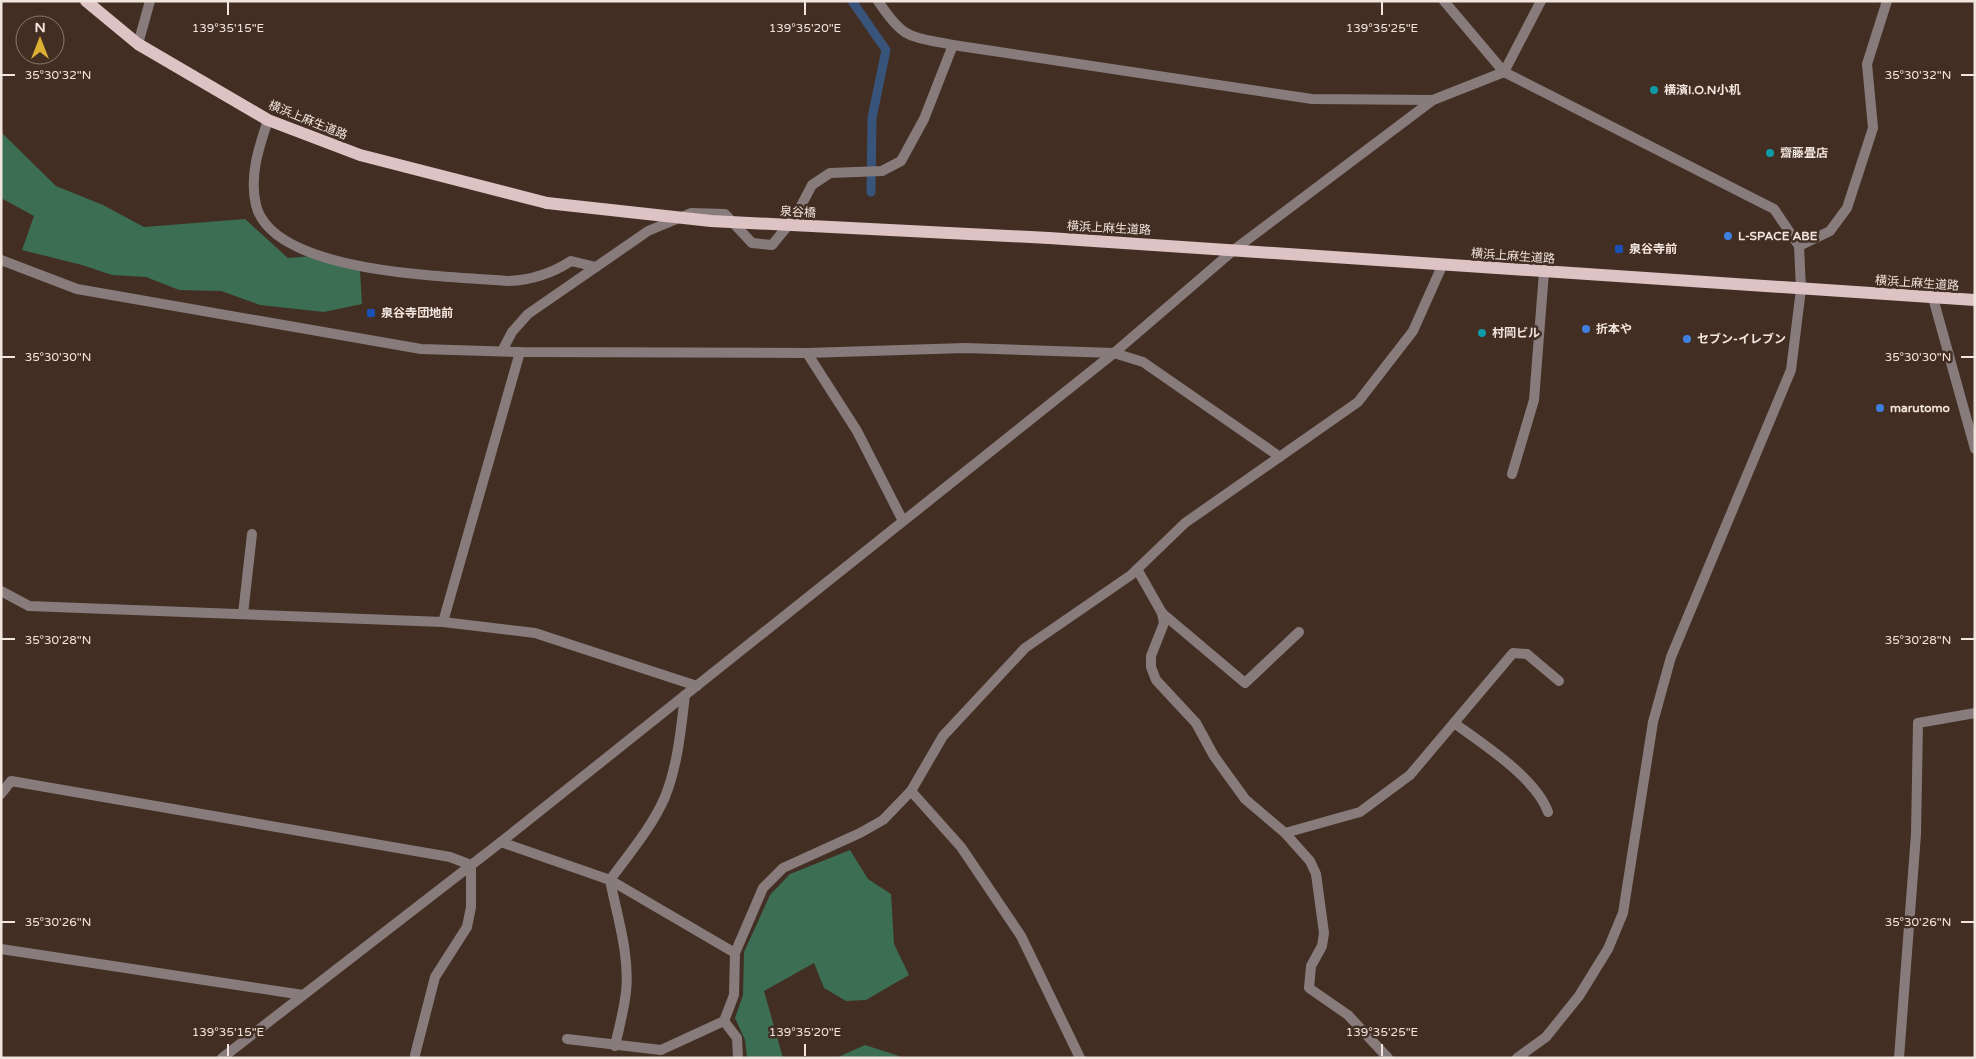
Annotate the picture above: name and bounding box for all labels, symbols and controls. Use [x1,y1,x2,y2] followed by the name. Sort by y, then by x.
[15,15,65,65] north arrow
[34,19,46,36] text: N
[192,21,265,35] text: 139°35'15"E
[769,21,842,35] text: 139°35'20"E
[1346,21,1419,35] text: 139°35'25"E
[25,68,91,82] text: 35°30'32"N
[1885,68,1951,82] text: 35°30'32"N
[1664,83,1741,97] place label: 横濱I.O.N小机
[1648,84,1660,96] marker: 横濱I.O.N小机
[266,98,350,142] street label: 横浜上麻生道路
[1780,146,1828,160] place label: 齋藤畳店
[1764,147,1776,159] marker: 齋藤畳店
[780,204,816,220] street label: 泉谷橋
[1067,219,1151,237] street label: 横浜上麻生道路
[1738,229,1818,243] place label: L-SPACE ABE
[1722,230,1734,242] marker: L-SPACE ABE
[1629,242,1677,256] place label: 泉谷寺前
[1613,243,1625,255] marker: 泉谷寺前
[1471,246,1555,266] street label: 横浜上麻生道路
[1875,273,1959,293] street label: 横浜上麻生道路
[381,306,453,320] place label: 泉谷寺団地前
[365,307,377,319] marker: 泉谷寺団地前
[1596,322,1632,336] place label: 折本や
[1580,323,1592,335] marker: 折本や
[1492,326,1540,340] place label: 村岡ビル
[1476,327,1488,339] marker: 村岡ビル
[1697,332,1786,346] place label: セブン-イレブン
[1681,333,1693,345] marker: セブン-イレブン
[25,350,91,364] text: 35°30'30"N
[1885,350,1951,364] text: 35°30'30"N
[1890,401,1950,415] place label: marutomo
[1874,402,1886,414] marker: marutomo
[25,633,91,647] text: 35°30'28"N
[1885,633,1951,647] text: 35°30'28"N
[25,915,91,929] text: 35°30'26"N
[1885,915,1951,929] text: 35°30'26"N
[192,1025,265,1039] text: 139°35'15"E
[769,1025,842,1039] text: 139°35'20"E
[1346,1025,1419,1039] text: 139°35'25"E

